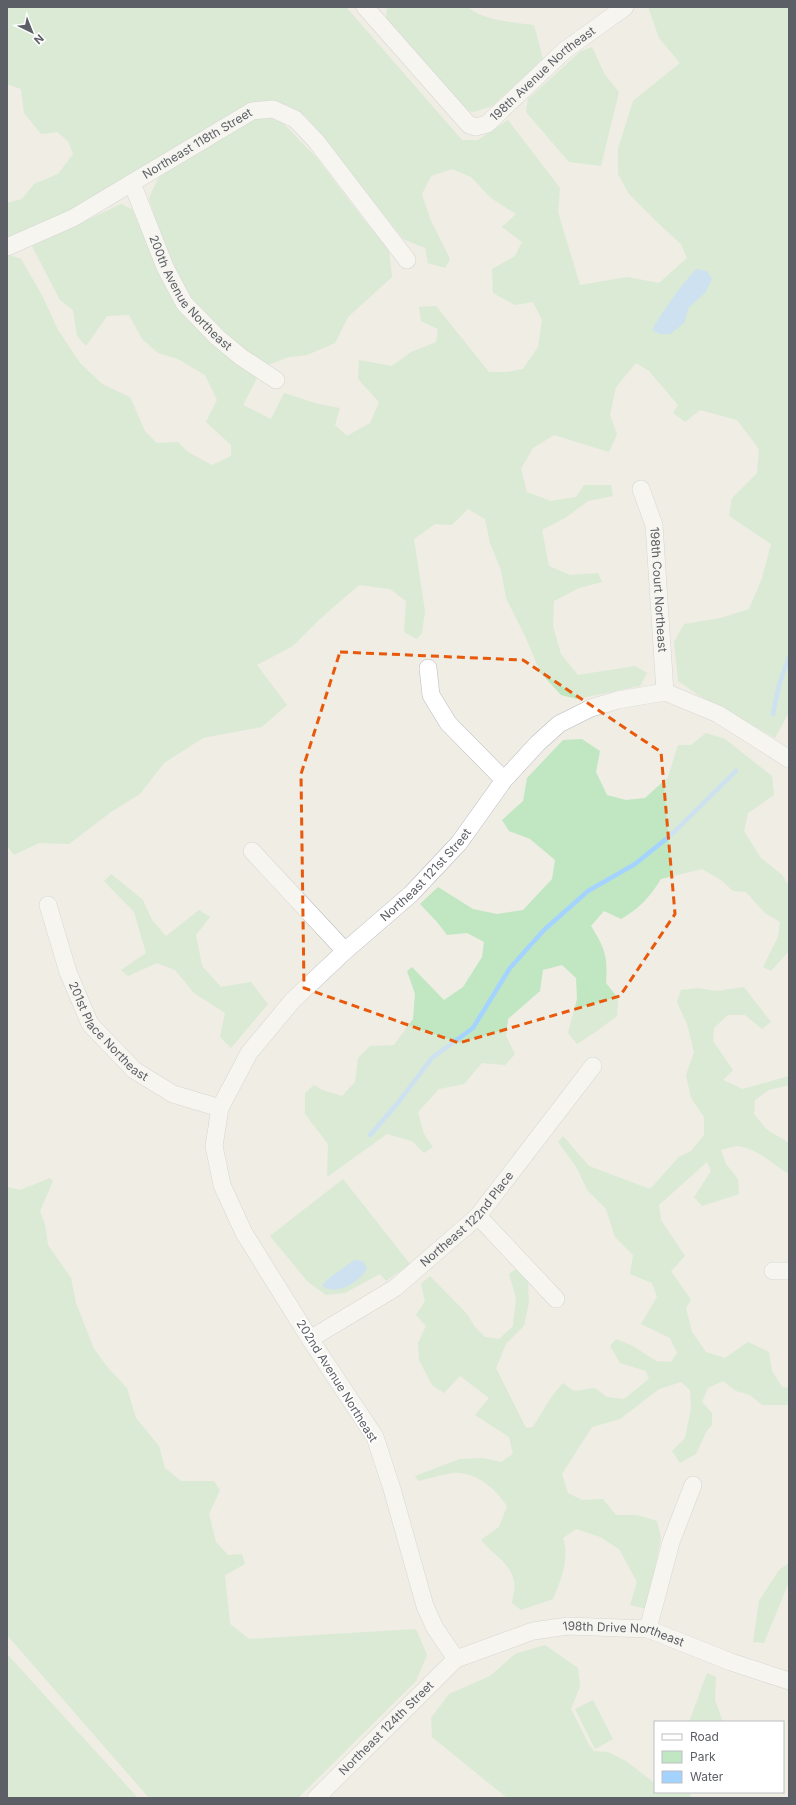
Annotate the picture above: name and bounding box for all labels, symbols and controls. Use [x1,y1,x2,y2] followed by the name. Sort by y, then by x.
[12,12,52,52] north arrow
[487,23,598,124] street label: 198th Avenue Northeast
[31,31,47,47] text: N
[140,105,255,182] street label: Northeast 118th Street
[146,233,235,353] street label: 200th Avenue Northeast
[647,526,670,653] street label: 198th Court Northeast
[377,825,474,924] street label: Northeast 121st Street
[66,979,151,1084] street label: 201st Place Northeast
[417,1168,516,1270] street label: Northeast 122nd Place
[294,1317,381,1445] street label: 202nd Avenue Northeast
[562,1618,686,1650] street label: 198th Drive Northeast
[335,1678,437,1778] street label: Northeast 124th Street
[654,1721,784,1793] legend
[690,1729,719,1744] text: Road
[690,1749,716,1764] text: Park
[690,1769,724,1784] text: Water

